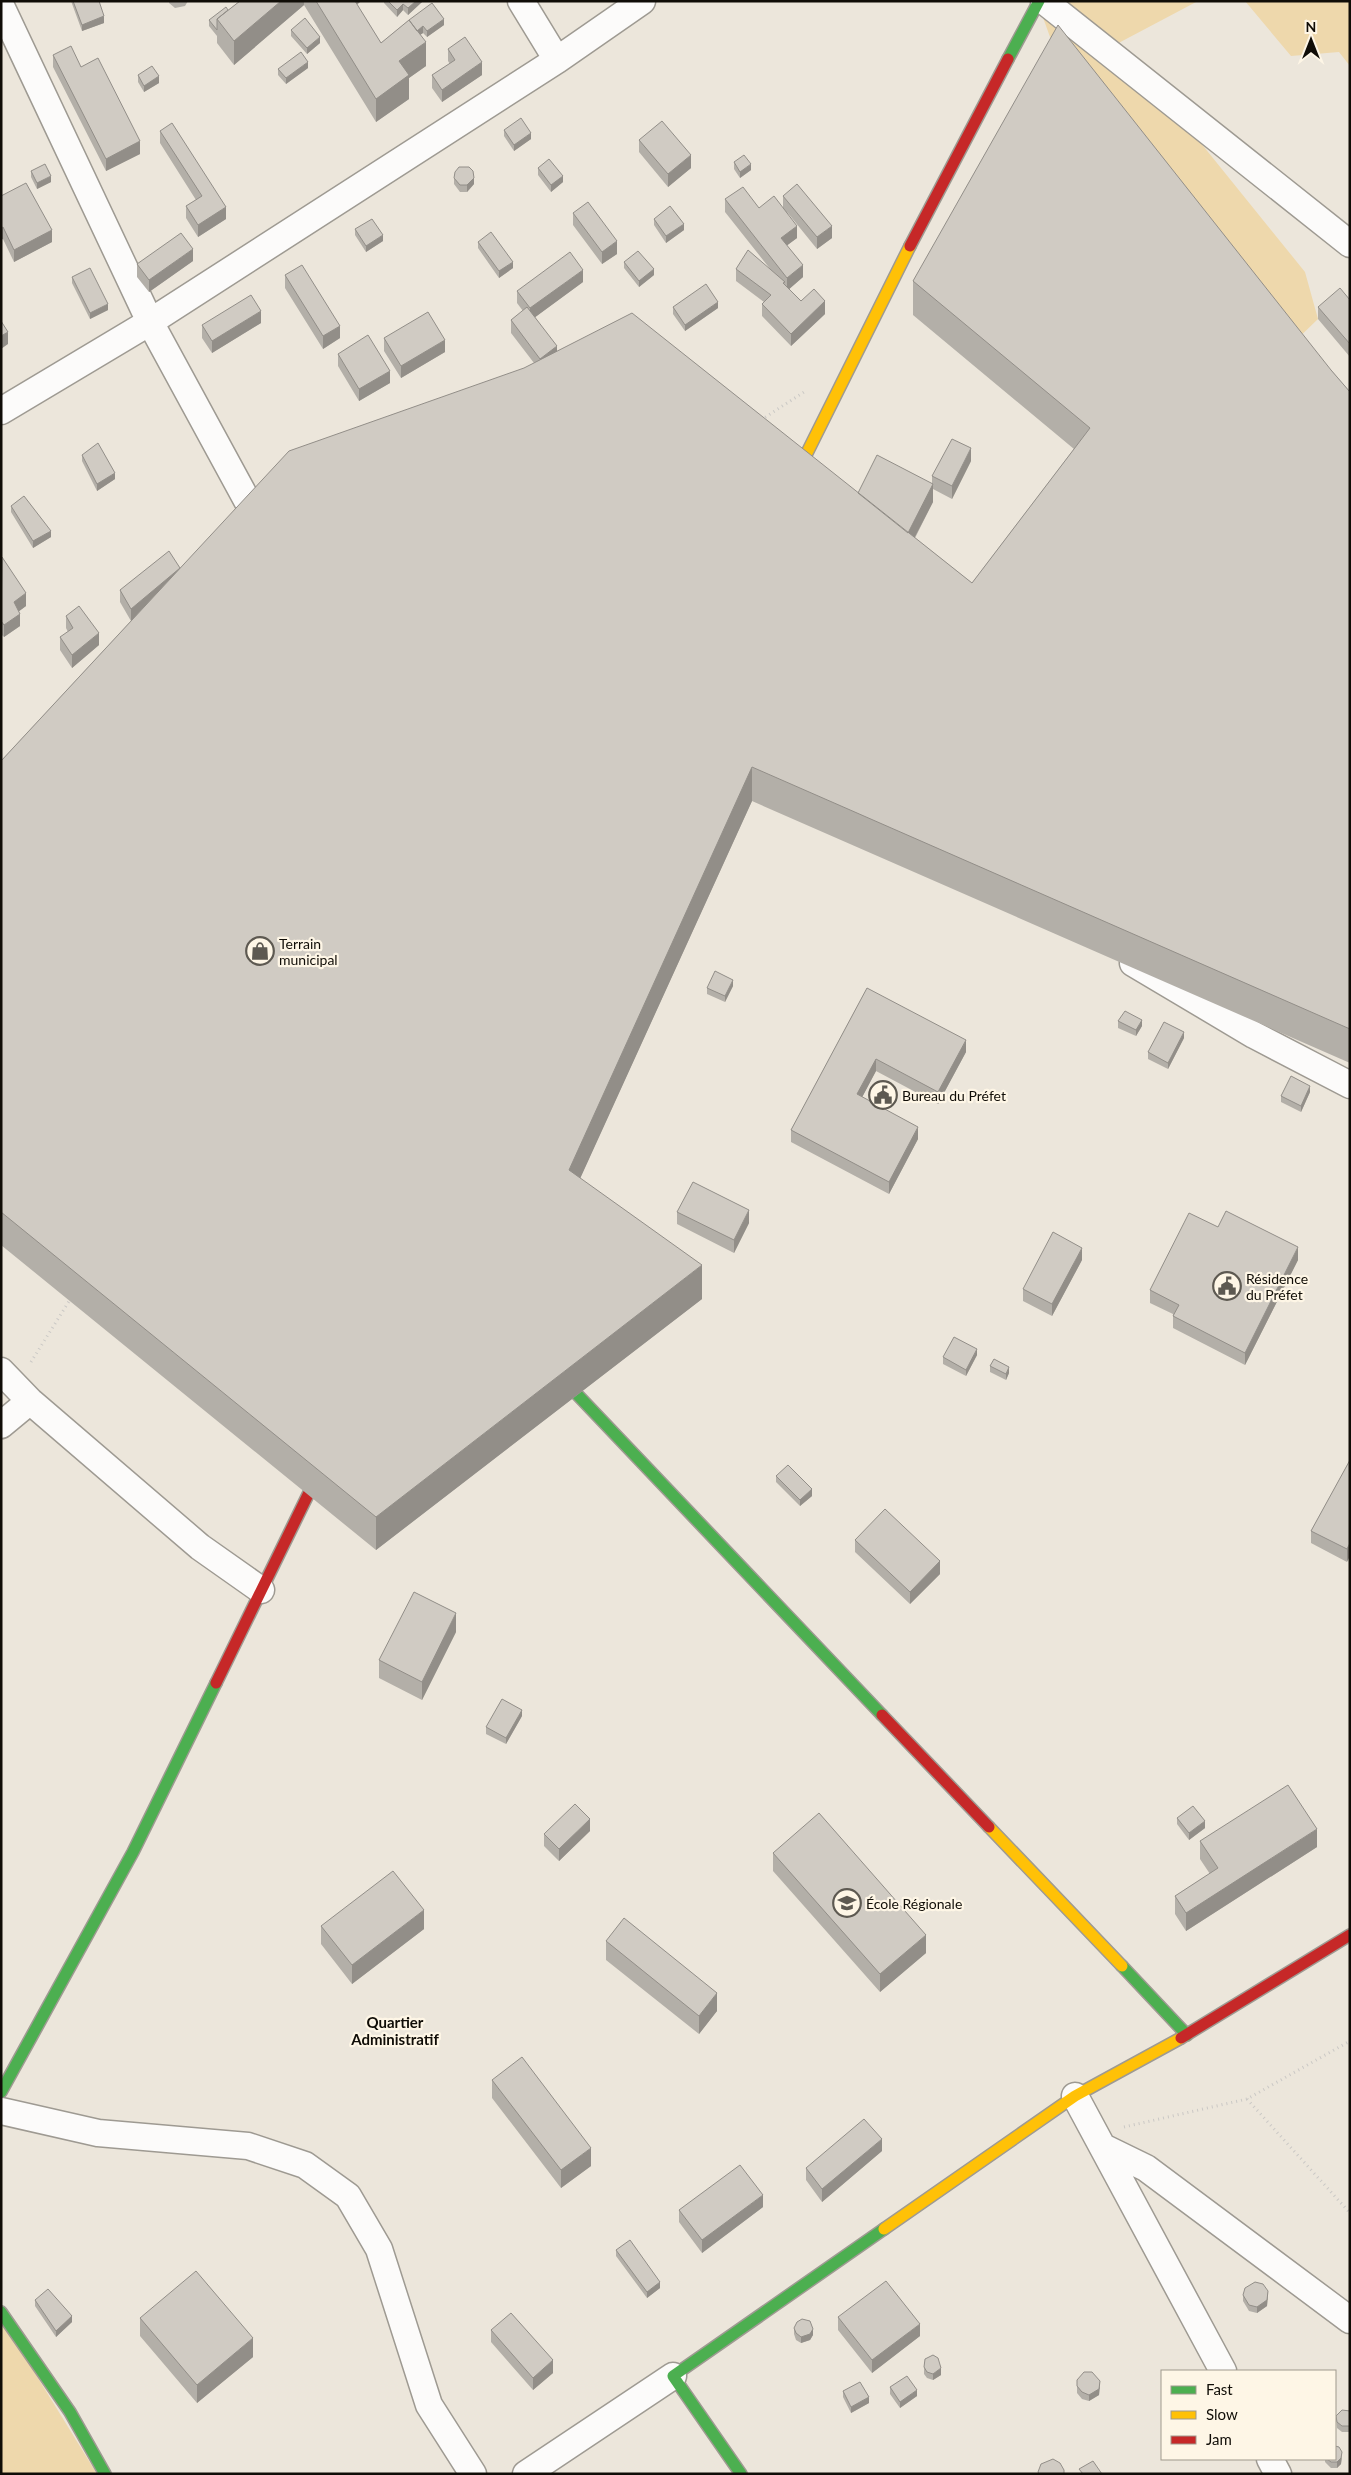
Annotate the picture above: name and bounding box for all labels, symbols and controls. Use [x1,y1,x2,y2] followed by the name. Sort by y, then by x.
[1286,15,1336,65] north arrow
[1306,18,1316,35] text: N
[279,935,338,968] place label: Terrain municipal
[245,936,275,966] shop icon: Terrain municipal
[868,1080,898,1110] public building icon: Bureau du Préfet
[902,1087,1006,1104] place label: Bureau du Préfet
[1246,1270,1308,1303] place label: Résidence du Préfet
[1212,1271,1242,1301] public building icon: Résidence du Préfet
[832,1888,862,1918] school or university icon: École Régionale
[866,1895,962,1912] place label: École Régionale
[350,2013,439,2048] district label: Quartier Administratif
[1161,2370,1336,2460] legend
[1206,2380,1233,2398] text: Fast
[1206,2405,1238,2423] text: Slow
[1206,2430,1232,2448] text: Jam

